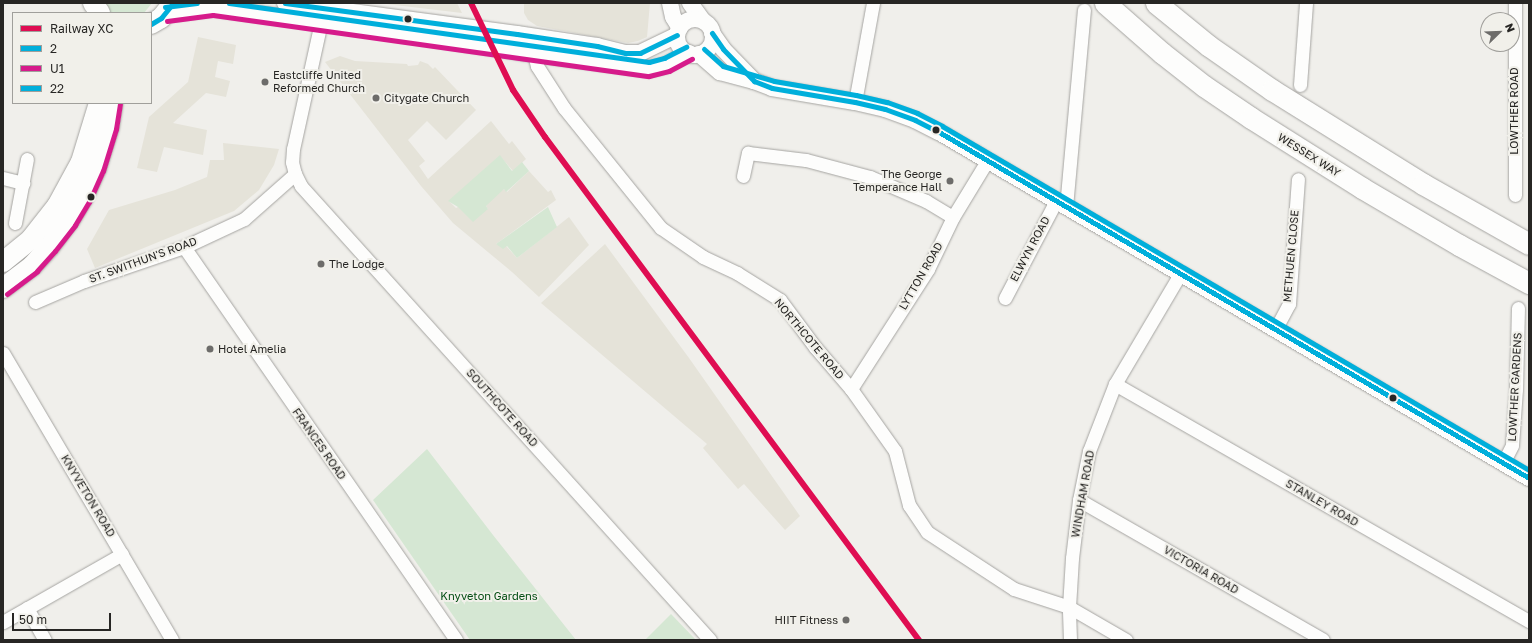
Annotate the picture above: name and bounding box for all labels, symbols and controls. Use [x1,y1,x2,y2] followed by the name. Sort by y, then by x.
[12,12,152,104] legend
[1480,12,1520,52] north arrow
[403,14,413,24] unlabelled marker
[50,21,113,36] text: Railway XC
[1503,21,1518,34] text: N
[50,41,57,56] text: 2
[50,61,65,76] text: U1
[1507,67,1521,155] street label: LOWTHER ROAD
[273,69,365,95] place label: Eastcliffe United Reformed Church
[260,77,270,87] marker: Eastcliffe United Reformed Church
[50,81,64,96] text: 22
[384,91,469,105] place label: Citygate Church
[371,93,381,103] marker: Citygate Church
[931,125,941,135] unlabelled marker
[1275,131,1343,179] street label: WESSEX WAY
[853,168,942,194] place label: The George Temperance Hall
[945,176,955,186] marker: The George Temperance Hall
[86,192,96,202] unlabelled marker
[1280,209,1302,303] street label: METHUEN CLOSE
[1007,214,1053,284] street label: ELWYN ROAD
[87,234,199,286] street label: ST. SWITHUN'S ROAD
[896,240,946,312] street label: LYTTON ROAD
[329,257,384,271] place label: The Lodge
[316,259,326,269] marker: The Lodge
[771,296,847,382] street label: NORTHCOTE ROAD
[1506,332,1524,442] street label: LOWTHER GARDENS
[218,342,286,356] place label: Hotel Amelia
[205,344,215,354] marker: Hotel Amelia
[463,366,541,450] street label: SOUTHCOTE ROAD
[1388,393,1398,403] unlabelled marker
[289,406,349,482] street label: FRANCES ROAD
[1069,449,1097,539] street label: WINDHAM ROAD
[58,452,118,540] street label: KNYVETON ROAD
[1283,477,1361,529] street label: STANLEY ROAD
[1161,543,1241,597] street label: VICTORIA ROAD
[440,589,538,603] park label: Knyveton Gardens
[14,605,113,631] scale bar
[19,612,47,627] text: 50 m
[774,613,838,627] place label: HIIT Fitness
[841,615,851,625] marker: HIIT Fitness

